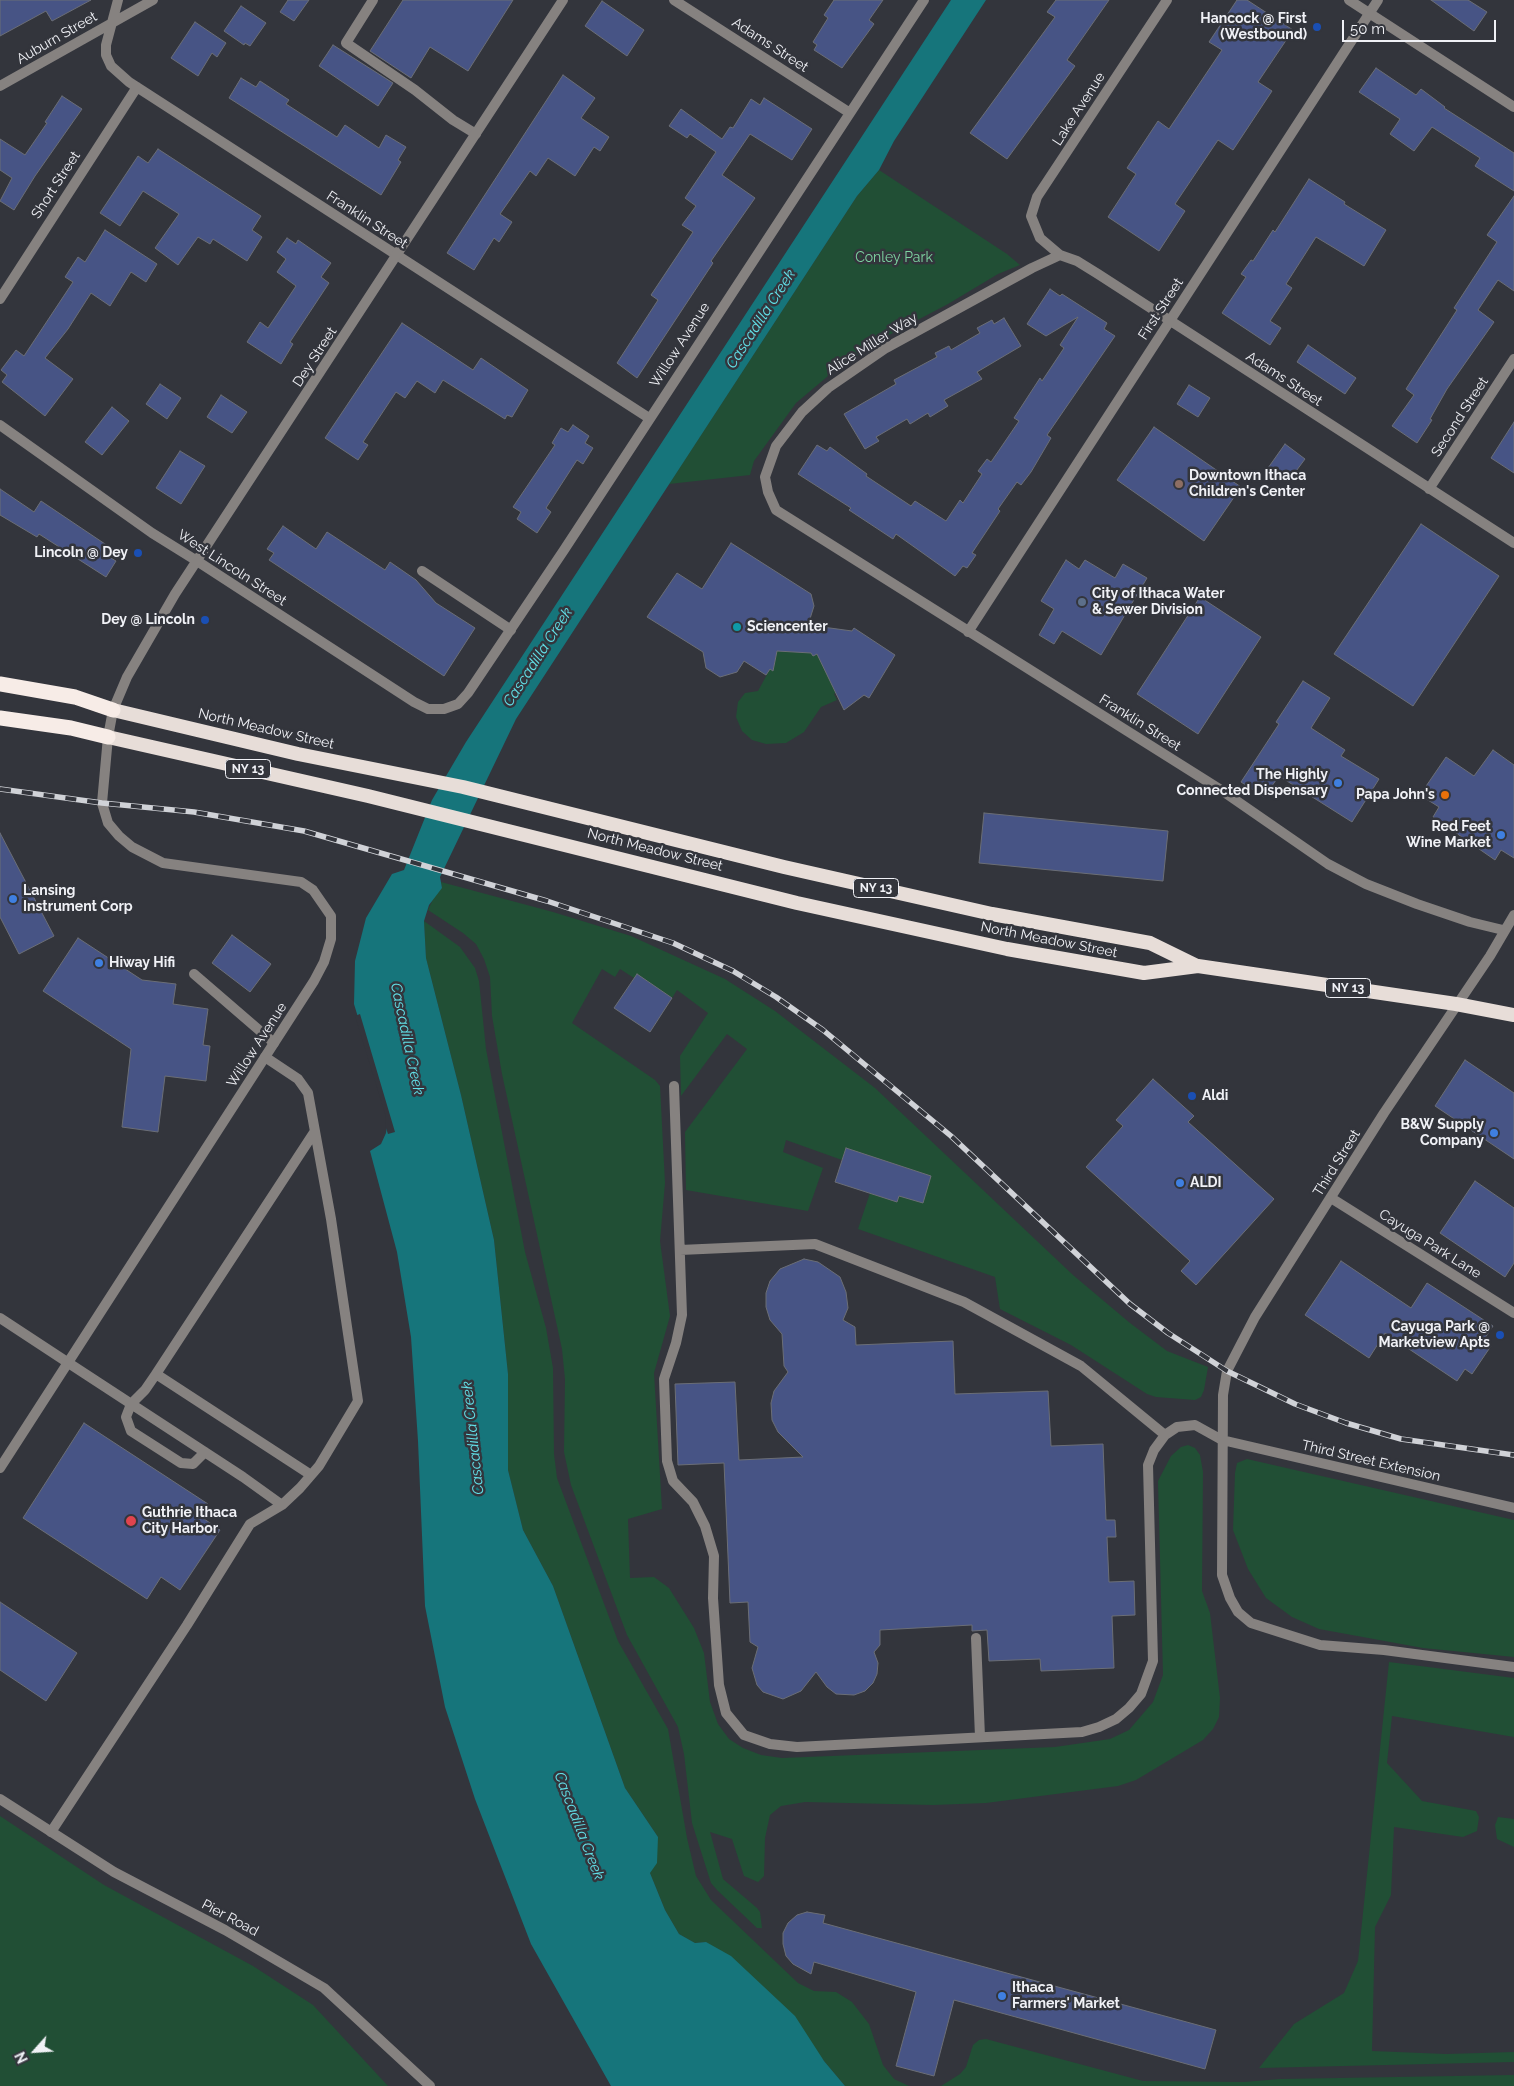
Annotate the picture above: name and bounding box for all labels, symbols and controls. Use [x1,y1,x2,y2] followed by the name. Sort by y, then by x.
[14,8,100,68] street label: Auburn Street
[1344,10,1498,42] scale bar
[1200,11,1307,44] place label: Hancock @ First (Westbound)
[729,14,811,76] street label: Adams Street
[1350,20,1385,38] text: 50 m
[1311,21,1323,33] marker: Hancock @ First (Westbound)
[1049,69,1109,149] street label: Lake Avenue
[28,148,84,222] street label: Short Street
[323,188,411,252] street label: Franklin Street
[855,250,933,266] park label: Conley Park
[722,266,800,372] water label: Cascadilla Creek
[1135,275,1187,343] street label: First Street
[646,300,714,390] street label: Willow Avenue
[823,309,921,379] street label: Alice Miller Way
[289,324,341,390] street label: Dey Street
[1243,348,1325,410] street label: Adams Street
[1428,374,1492,460] street label: Second Street
[1189,468,1306,501] place label: Downtown Ithaca Children's Center
[1173,478,1185,490] marker: Downtown Ithaca Children's Center
[174,526,290,610] street label: West Lincoln Street
[34,545,128,561] place label: Lincoln @ Dey
[132,547,144,559] marker: Lincoln @ Dey
[1092,586,1225,618] place label: City of Ithaca Water & Sewer Division
[1076,596,1088,608] marker: City of Ithaca Water & Sewer Division
[499,604,577,710] water label: Cascadilla Creek
[101,612,195,628] place label: Dey @ Lincoln
[199,614,211,626] marker: Dey @ Lincoln
[747,619,828,635] place label: Sciencenter
[731,621,743,633] marker: Sciencenter
[1096,691,1184,755] street label: Franklin Street
[196,705,336,753] street label: North Meadow Street
[226,760,270,779] road number: NY 13
[1176,767,1328,800] place label: The Highly Connected Dispensary
[1332,777,1344,789] marker: The Highly Connected Dispensary
[1356,787,1435,803] place label: Papa John's
[1439,789,1451,801] marker: Papa John's
[1406,819,1491,852] place label: Red Feet Wine Market
[586,825,724,875] street label: North Meadow Street
[1495,829,1507,841] marker: Red Feet Wine Market
[854,878,898,898] road number: NY 13
[23,883,133,916] place label: Lansing Instrument Corp
[7,893,19,905] marker: Lansing Instrument Corp
[979,919,1119,961] street label: North Meadow Street
[109,955,175,971] place label: Hiway Hifi
[93,957,105,969] marker: Hiway Hifi
[1326,978,1370,998] road number: NY 13
[386,981,428,1097] water label: Cascadilla Creek
[223,1000,291,1090] street label: Willow Avenue
[1202,1088,1228,1104] place label: Aldi
[1186,1090,1198,1102] marker: Aldi
[1400,1117,1484,1150] place label: B&W Supply Company
[1310,1127,1364,1199] street label: Third Street
[1488,1127,1500,1139] marker: B&W Supply Company
[1190,1175,1222,1191] place label: ALDI
[1174,1177,1186,1189] marker: ALDI
[1376,1206,1484,1282] street label: Cayuga Park Lane
[1378,1319,1490,1351] place label: Cayuga Park @ Marketview Apts
[1494,1329,1506,1341] marker: Cayuga Park @ Marketview Apts
[458,1380,488,1496] water label: Cascadilla Creek
[1300,1437,1442,1485] street label: Third Street Extension
[142,1505,237,1538] place label: Guthrie Ithaca City Harbor
[124,1514,138,1528] marker: Guthrie Ithaca City Harbor
[550,1769,608,1883] water label: Cascadilla Creek
[199,1896,261,1940] street label: Pier Road
[1012,1980,1120,2012] place label: Ithaca Farmers' Market
[996,1990,1008,2002] marker: Ithaca Farmers' Market
[10,2026,60,2076] north arrow
[12,2049,31,2066] text: N

